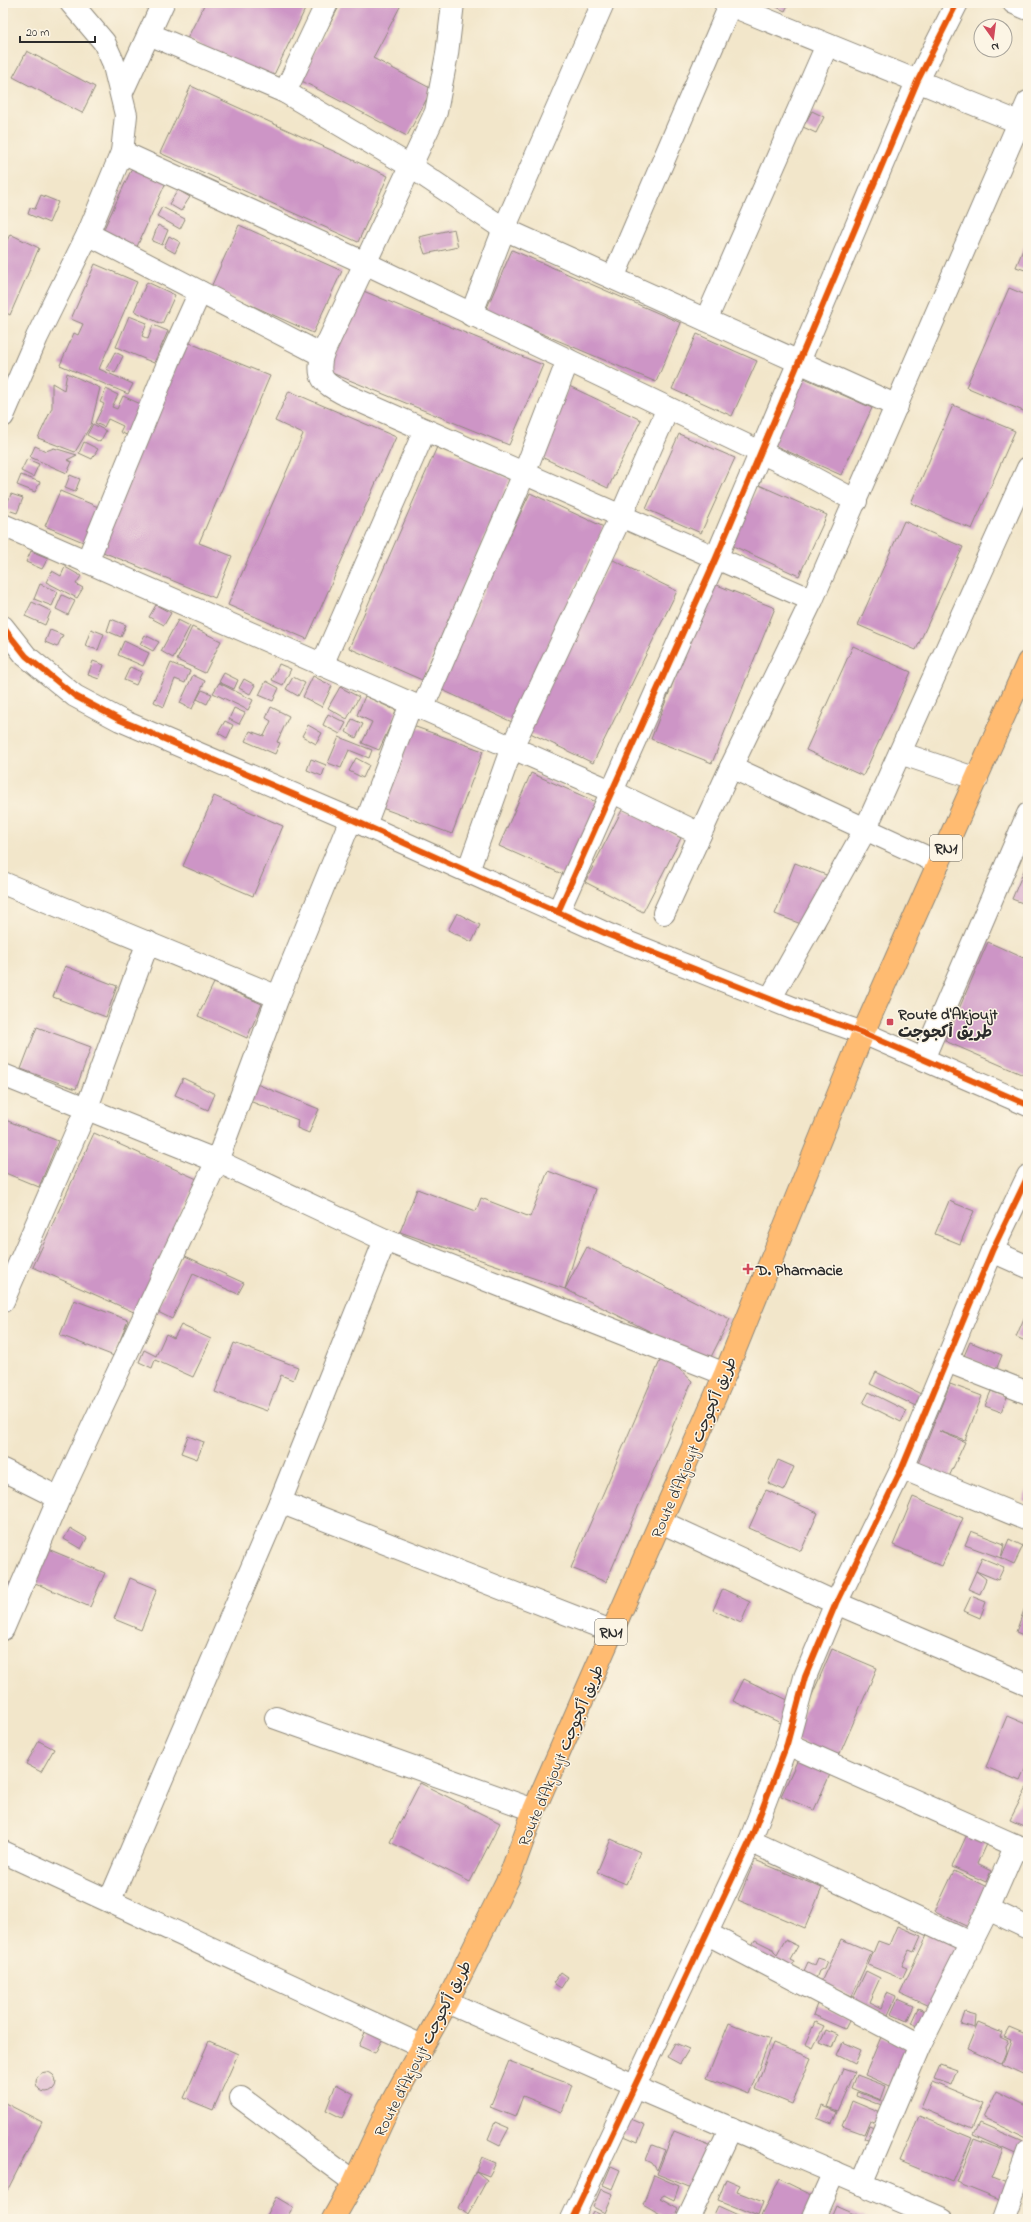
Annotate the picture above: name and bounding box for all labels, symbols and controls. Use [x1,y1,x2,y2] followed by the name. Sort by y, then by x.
[20,18,95,44] scale bar
[973,18,1013,58] north arrow
[26,24,49,42] text: 20 m
[990,38,1001,55] text: N
[930,835,962,861] road number: RN1
[897,1003,998,1045] place label: Route d'Akjoujt طريق أكجوجت
[885,1017,895,1027] marker: Route d'Akjoujt طريق أكجوجت
[755,1259,844,1283] place label: D. Pharmacie
[743,1264,753,1274] marker: D. Pharmacie
[646,1353,744,1542] street label: Route d'Akjoujt طريق أكجوجت
[595,1619,627,1645] road number: RN1
[513,1661,611,1850] street label: Route d'Akjoujt طريق أكجوجت
[369,1957,479,2141] street label: Route d'Akjoujt طريق أكجوجت

